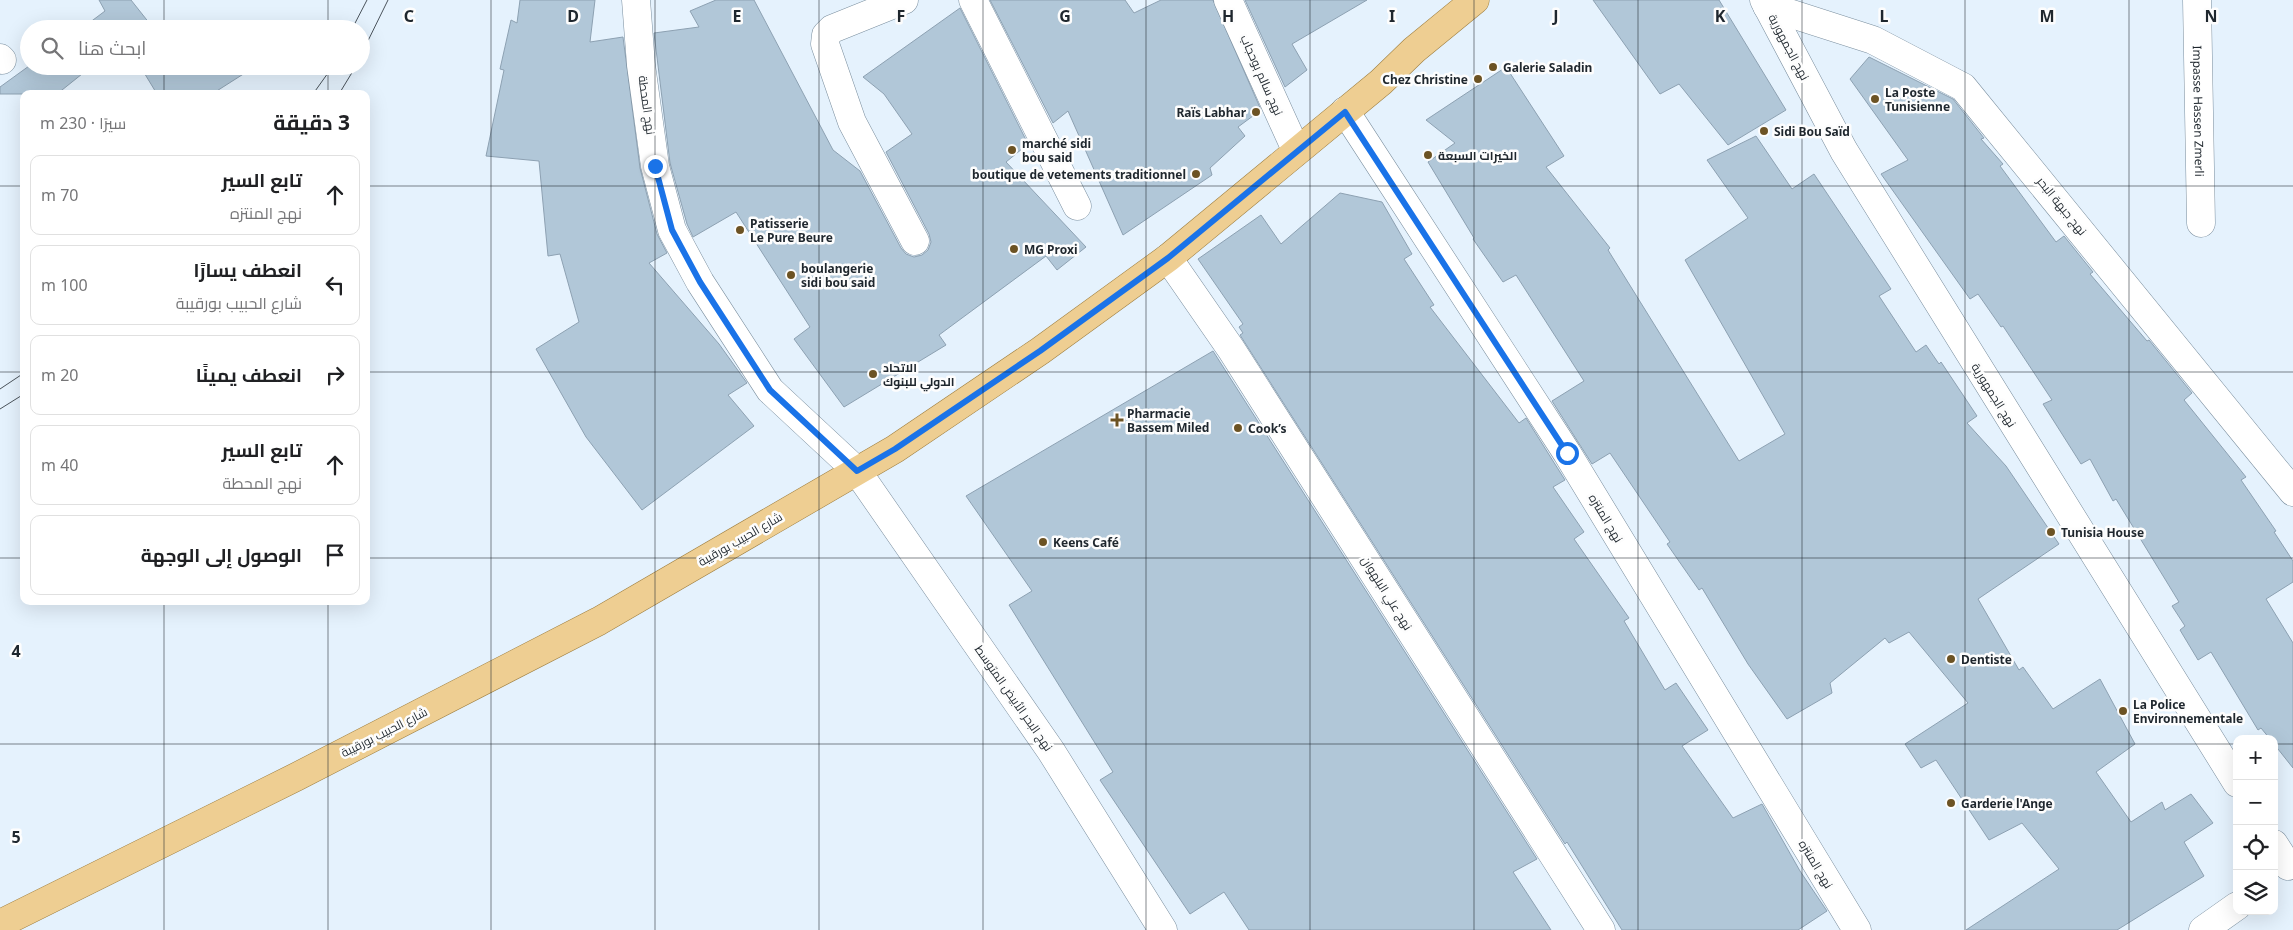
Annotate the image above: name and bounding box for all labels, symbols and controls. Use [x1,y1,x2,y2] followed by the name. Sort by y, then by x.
[404,5,414,27] text: C
[567,5,579,27] text: D
[733,5,742,27] text: E
[897,5,905,27] text: F
[1059,5,1071,27] text: G
[1222,5,1234,27] text: H
[1389,5,1395,27] text: I
[1551,5,1559,27] text: J
[1715,5,1726,27] text: K
[1880,5,1889,27] text: L
[2039,5,2055,27] text: M
[2204,5,2218,27] text: N
[1764,11,1814,83] street label: نهج الجمهورية
[20,20,370,75] search box
[1237,32,1287,118] street label: نهج سالم بوحجاب
[38,34,66,62] icon: search
[78,35,146,61] text: ابحث هنا
[2189,45,2209,177] street label: Impasse Hassen Zmerli
[1503,59,1592,76] place label: Galerie Saladin
[1487,61,1499,73] marker: Galerie Saladin
[1382,71,1468,88] place label: Chez Christine
[1472,73,1484,85] marker: Chez Christine
[634,74,660,136] street label: نهج المحطة
[1885,84,1950,115] place label: La Poste Tunisienne
[1869,93,1881,105] marker: La Poste Tunisienne
[1176,104,1247,121] place label: Raïs Labhar
[1250,106,1262,118] marker: Raïs Labhar
[273,108,350,136] text: 3 دقيقة
[40,112,126,134] text: سيرًا · 230 m
[1774,123,1850,140] place label: Sidi Bou Saïd
[1758,125,1770,137] marker: Sidi Bou Saïd
[1022,135,1091,166] place label: marché sidi bou said
[1006,144,1018,156] marker: marché sidi bou said
[1438,147,1517,164] place label: الخيرات السبعة
[1422,149,1434,161] marker: الخيرات السبعة
[644,155,667,178] route end
[972,166,1186,183] place label: boutique de vetements traditionnel
[222,167,302,193] text: تابع السير
[1190,168,1202,180] marker: boutique de vetements traditionnel
[2032,172,2091,239] street label: نهج جبهة البحر
[321,181,349,209] icon: ahead
[41,184,78,206] text: 70 m
[230,202,302,224] text: نهج المنتزه
[750,215,833,246] place label: Patisserie Le Pure Beure
[734,224,746,236] marker: Patisserie Le Pure Beure
[1024,241,1078,258] place label: MG Proxi
[1008,243,1020,255] marker: MG Proxi
[193,257,302,283] text: انعطف يسارًا
[801,260,875,291] place label: boulangerie sidi bou said
[785,269,797,281] marker: boulangerie sidi bou said
[321,271,349,299] icon: left
[41,274,88,296] text: 100 m
[176,292,302,314] text: شارع الحبيب بورقيبة
[883,359,954,392] place label: الاتحاد الدولي للبنوك
[1968,360,2020,430] street label: نهج الجمهورية
[321,361,349,389] icon: right
[196,362,302,388] text: انعطف يمينًا
[41,364,78,386] text: 20 m
[867,368,879,380] marker: الاتحاد الدولي للبنوك
[1127,405,1209,436] place label: Pharmacie Bassem Miled
[1111,414,1123,426] marker: Pharmacie Bassem Miled
[1248,420,1286,437] place label: Cook’s
[1232,422,1244,434] marker: Cook’s
[222,437,302,463] text: تابع السير
[1556,442,1579,465] route start
[321,451,349,479] icon: ahead
[41,454,78,476] text: 40 m
[223,472,302,494] text: نهج المحطة
[1585,490,1627,546] street label: نهج المنتزه
[695,508,785,570] street label: شارع الحبيب بورقيبة
[2061,524,2144,541] place label: Tunisia House
[2045,526,2057,538] marker: Tunisia House
[1053,534,1119,551] place label: Keens Café
[1037,536,1049,548] marker: Keens Café
[321,541,349,569] icon: arrive
[141,542,302,568] text: الوصول إلى الوجهة
[1356,553,1417,634] street label: نهج علي البلهوان
[11,640,21,662] text: 4
[971,642,1057,754] street label: نهج البحر الأبيض المتوسط
[1961,651,2012,668] place label: Dentiste
[1945,653,1957,665] marker: Dentiste
[2133,696,2243,727] place label: La Police Environnementale
[338,703,430,761] street label: شارع الحبيب بورقيبة
[2117,705,2129,717] marker: La Police Environnementale
[2233,735,2278,915] map controls
[2233,735,2278,780] button: +
[2233,780,2278,825] button: −
[1961,795,2053,812] place label: Garderie l'Ange
[1945,797,1957,809] marker: Garderie l'Ange
[2233,825,2278,870] button: locate
[11,826,21,848] text: 5
[1795,836,1837,892] street label: نهج المنتزه
[2233,870,2278,915] button: layers

